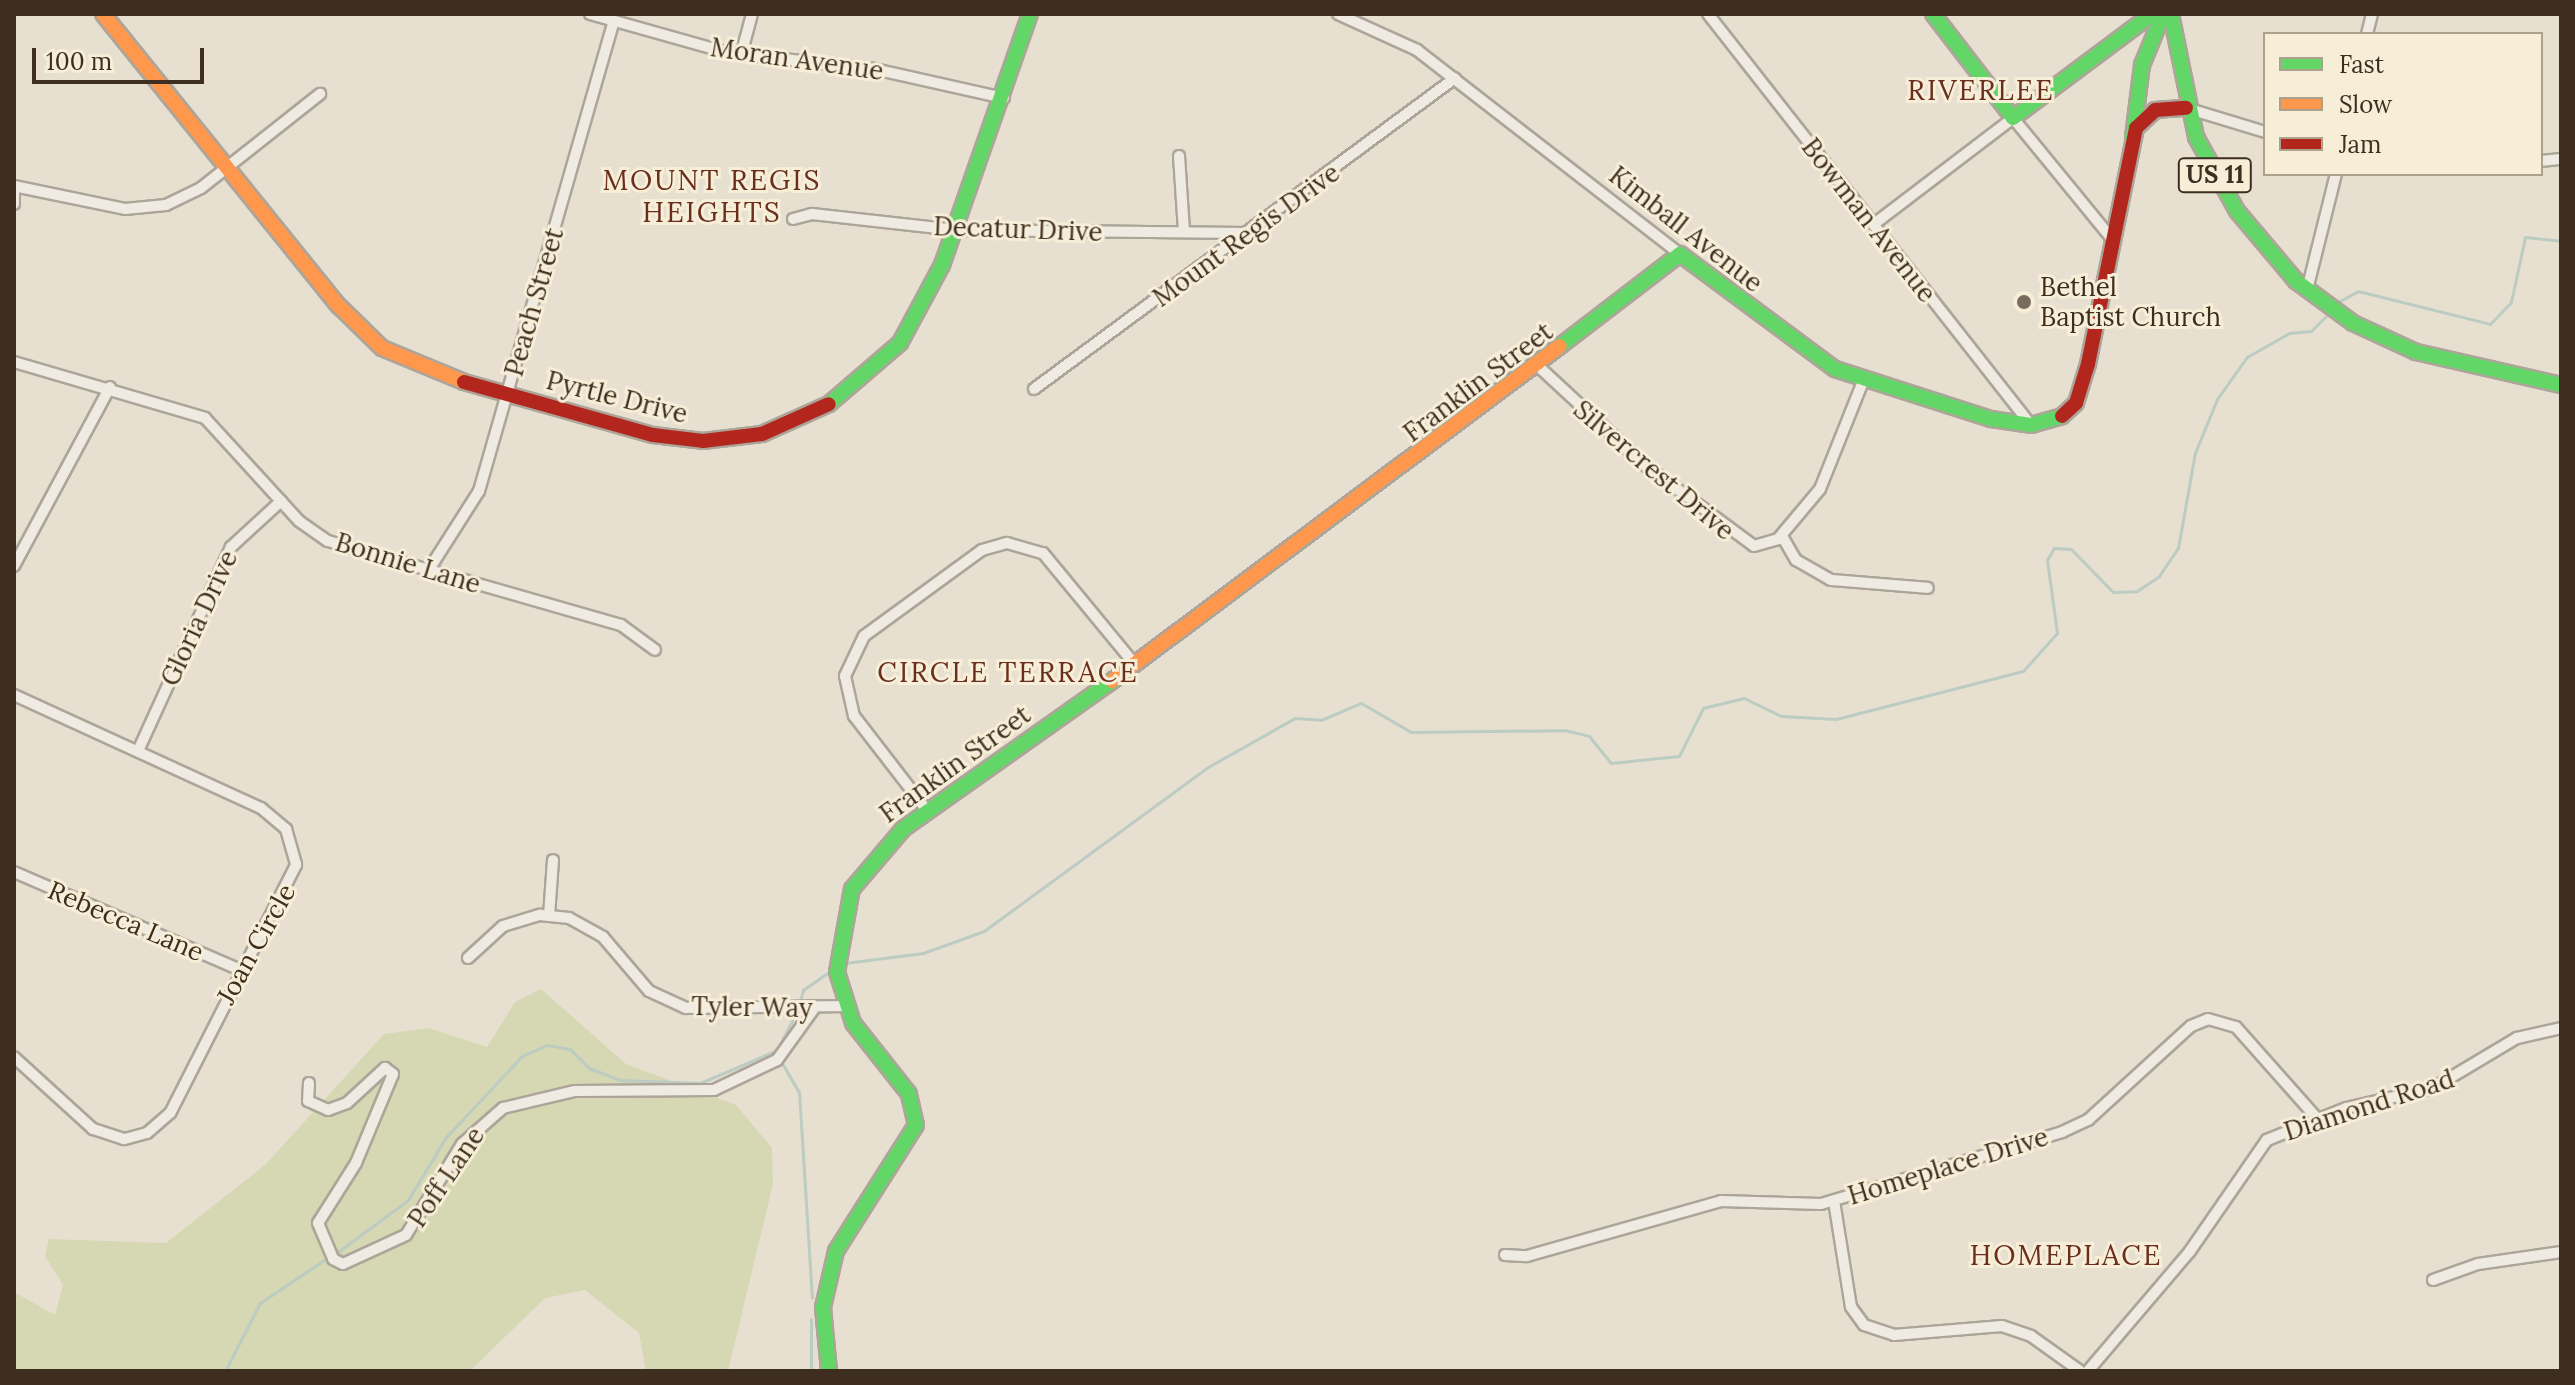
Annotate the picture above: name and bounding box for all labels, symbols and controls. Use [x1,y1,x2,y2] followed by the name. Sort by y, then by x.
[709,31,885,87] street label: Moran Avenue
[36,32,208,82] scale bar
[2263,32,2543,176] legend
[46,46,112,77] text: 100 m
[2339,49,2384,80] text: Fast
[1907,73,2055,107] district label: RIVERLEE
[2339,89,2392,120] text: Slow
[2339,129,2381,160] text: Jam
[1795,132,1943,308] street label: Bowman Avenue
[2177,155,2253,195] road number: US 11
[1146,157,1346,313] street label: Mount Regis Drive
[1603,159,1769,299] street label: Kimball Avenue
[603,163,821,229] district label: MOUNT REGIS HEIGHTS
[933,210,1103,248] street label: Decatur Drive
[498,224,570,380] street label: Peach Street
[2040,271,2221,332] place label: Bethel Baptist Church
[2015,293,2033,311] marker: Bethel Baptist Church
[1397,316,1559,448] street label: Franklin Street
[543,364,691,430] street label: Pyrtle Drive
[1567,394,1741,546] street label: Silvercrest Drive
[332,526,484,600] street label: Bonnie Lane
[154,545,244,691] street label: Gloria Drive
[877,655,1139,689] district label: CIRCLE TERRACE
[873,699,1037,829] street label: Franklin Street
[44,874,208,968] street label: Rebecca Lane
[210,879,302,1009] street label: Joan Circle
[691,990,813,1024] street label: Tyler Way
[2280,1063,2458,1147] street label: Diamond Road
[401,1121,491,1233] street label: Poff Lane
[1844,1121,2052,1211] street label: Homeplace Drive
[1970,1238,2162,1272] district label: HOMEPLACE

